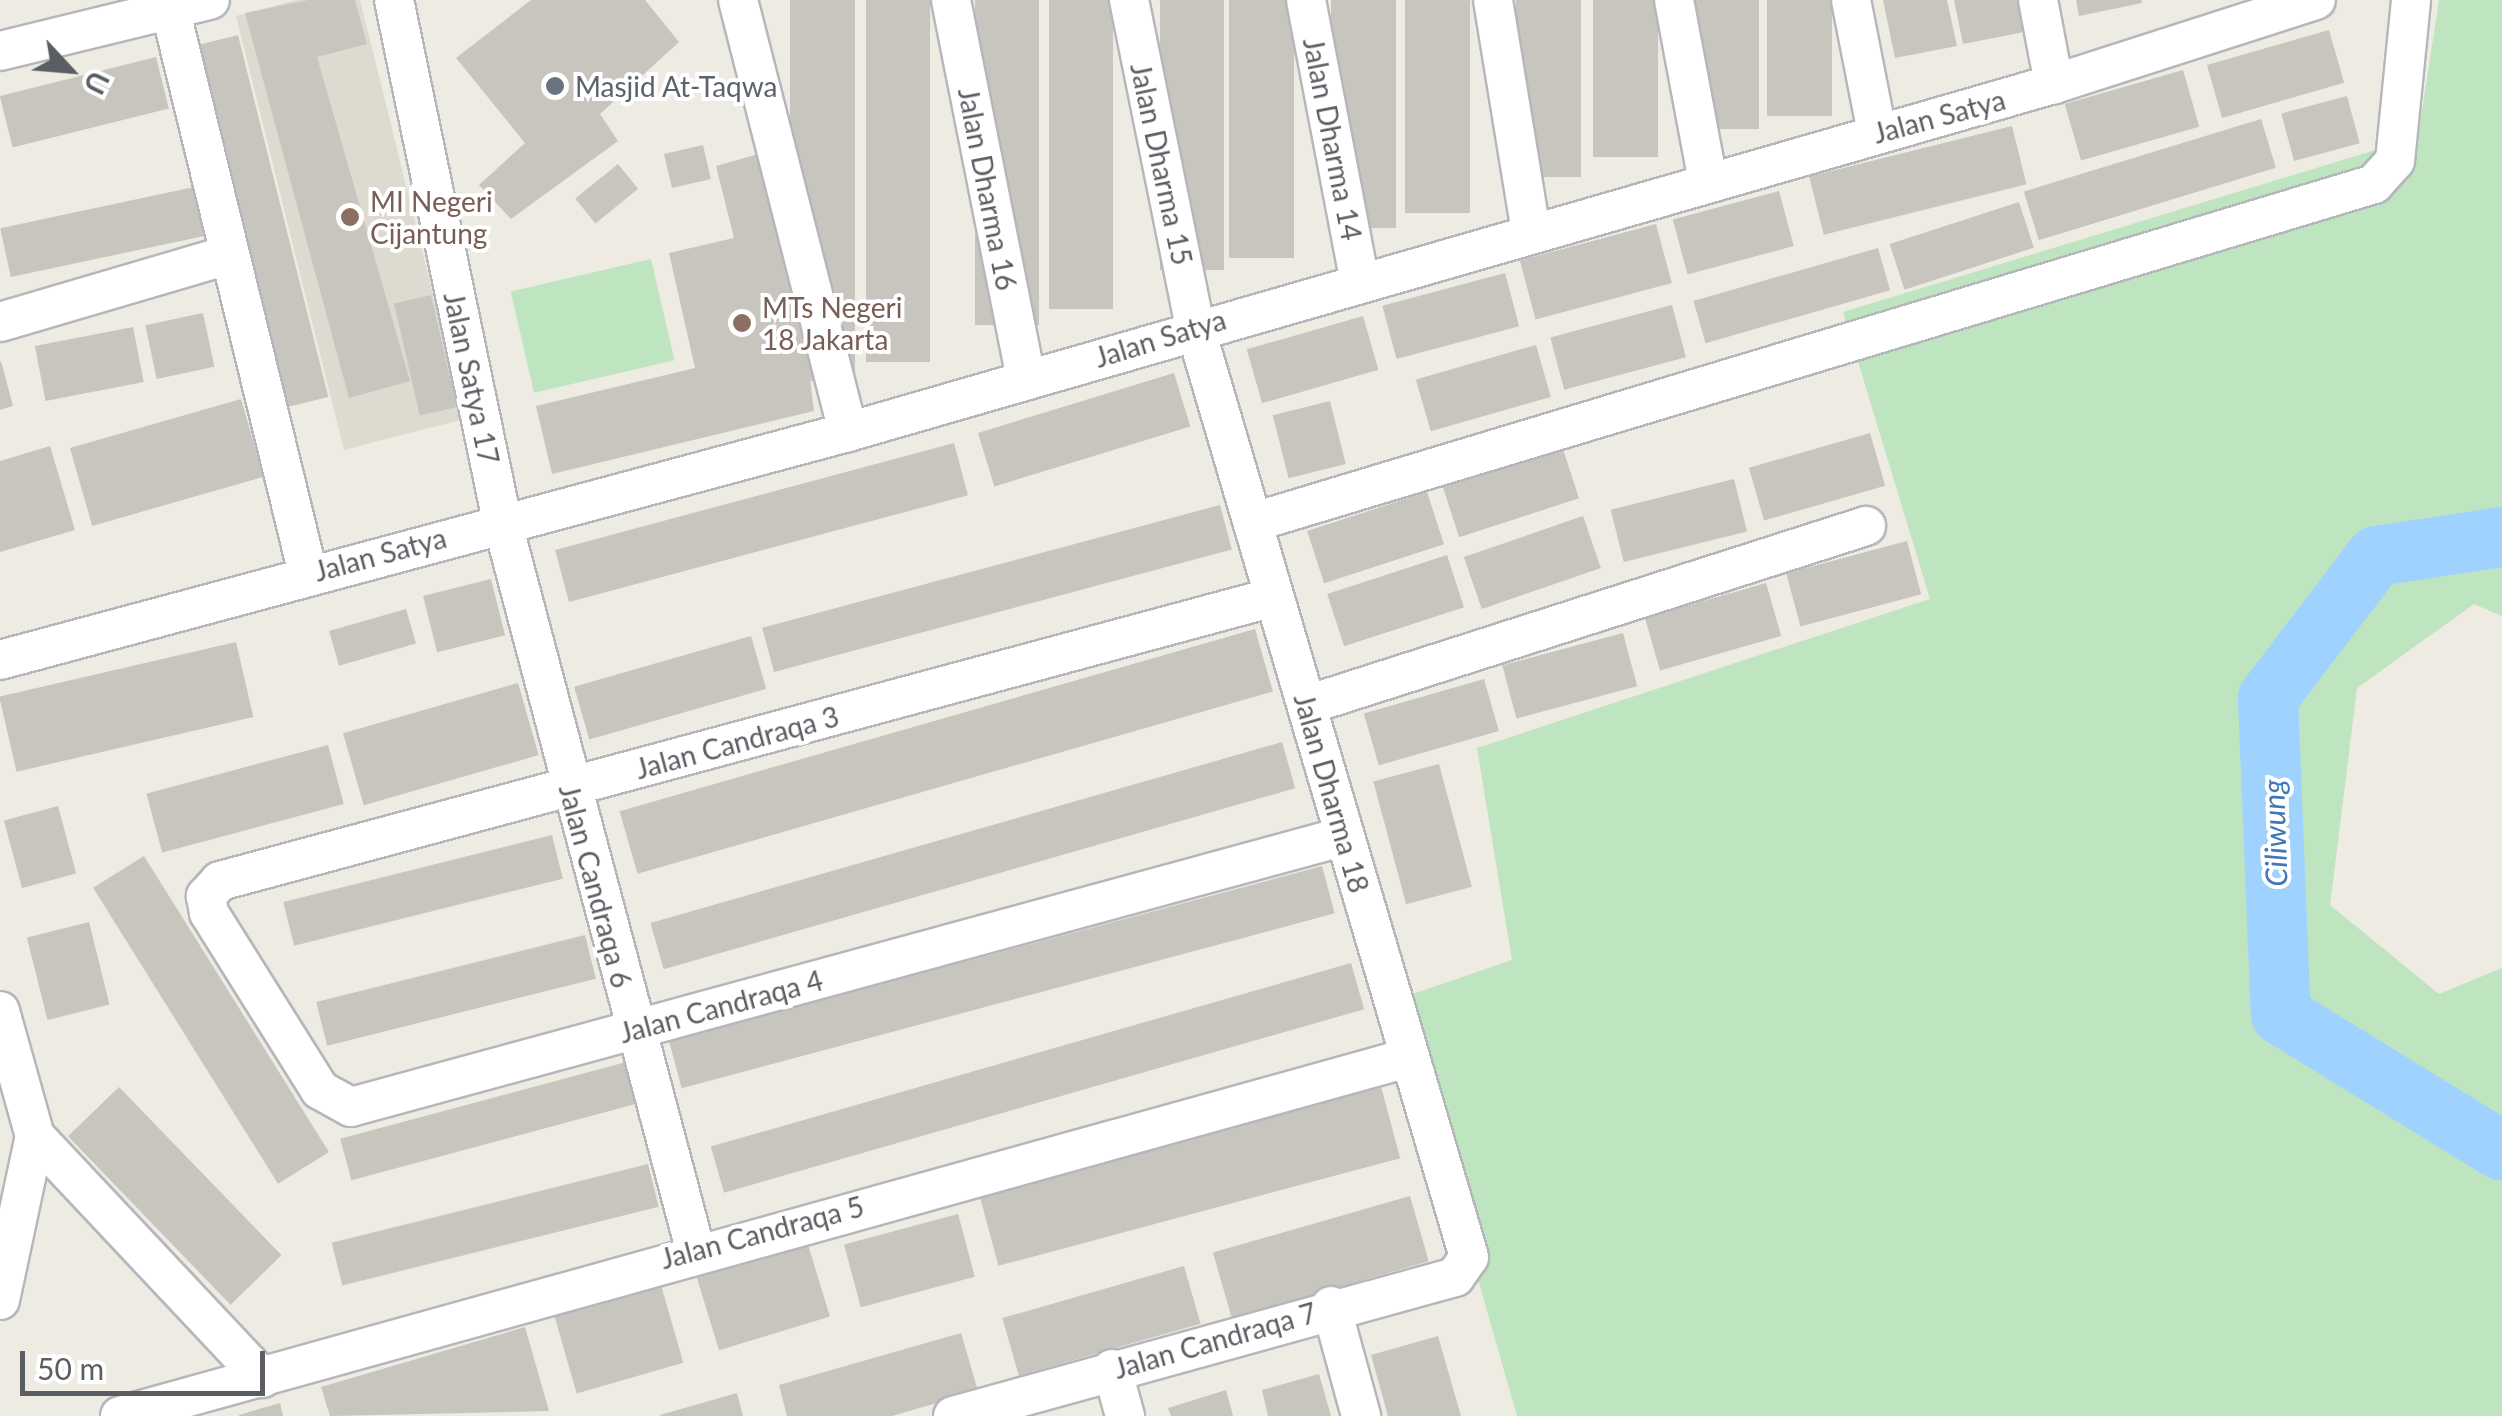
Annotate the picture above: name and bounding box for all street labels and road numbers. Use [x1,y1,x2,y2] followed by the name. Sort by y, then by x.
[1297,35,1369,243] street label: Jalan Dharma 14
[1124,60,1200,268] street label: Jalan Dharma 15
[1869,82,2009,150] street label: Jalan Satya
[952,85,1024,293] street label: Jalan Dharma 16
[437,289,507,467] street label: Jalan Satya 17
[1090,302,1230,374] street label: Jalan Satya
[310,520,450,588] street label: Jalan Satya
[1287,689,1377,897] street label: Jalan Dharma 18
[632,699,842,785] street label: Jalan Candraqa 3
[553,781,639,991] street label: Jalan Candraqa 6
[616,963,826,1049] street label: Jalan Candraqa 4
[657,1189,867,1275] street label: Jalan Candraqa 5
[1110,1295,1320,1385] street label: Jalan Candraqa 7

